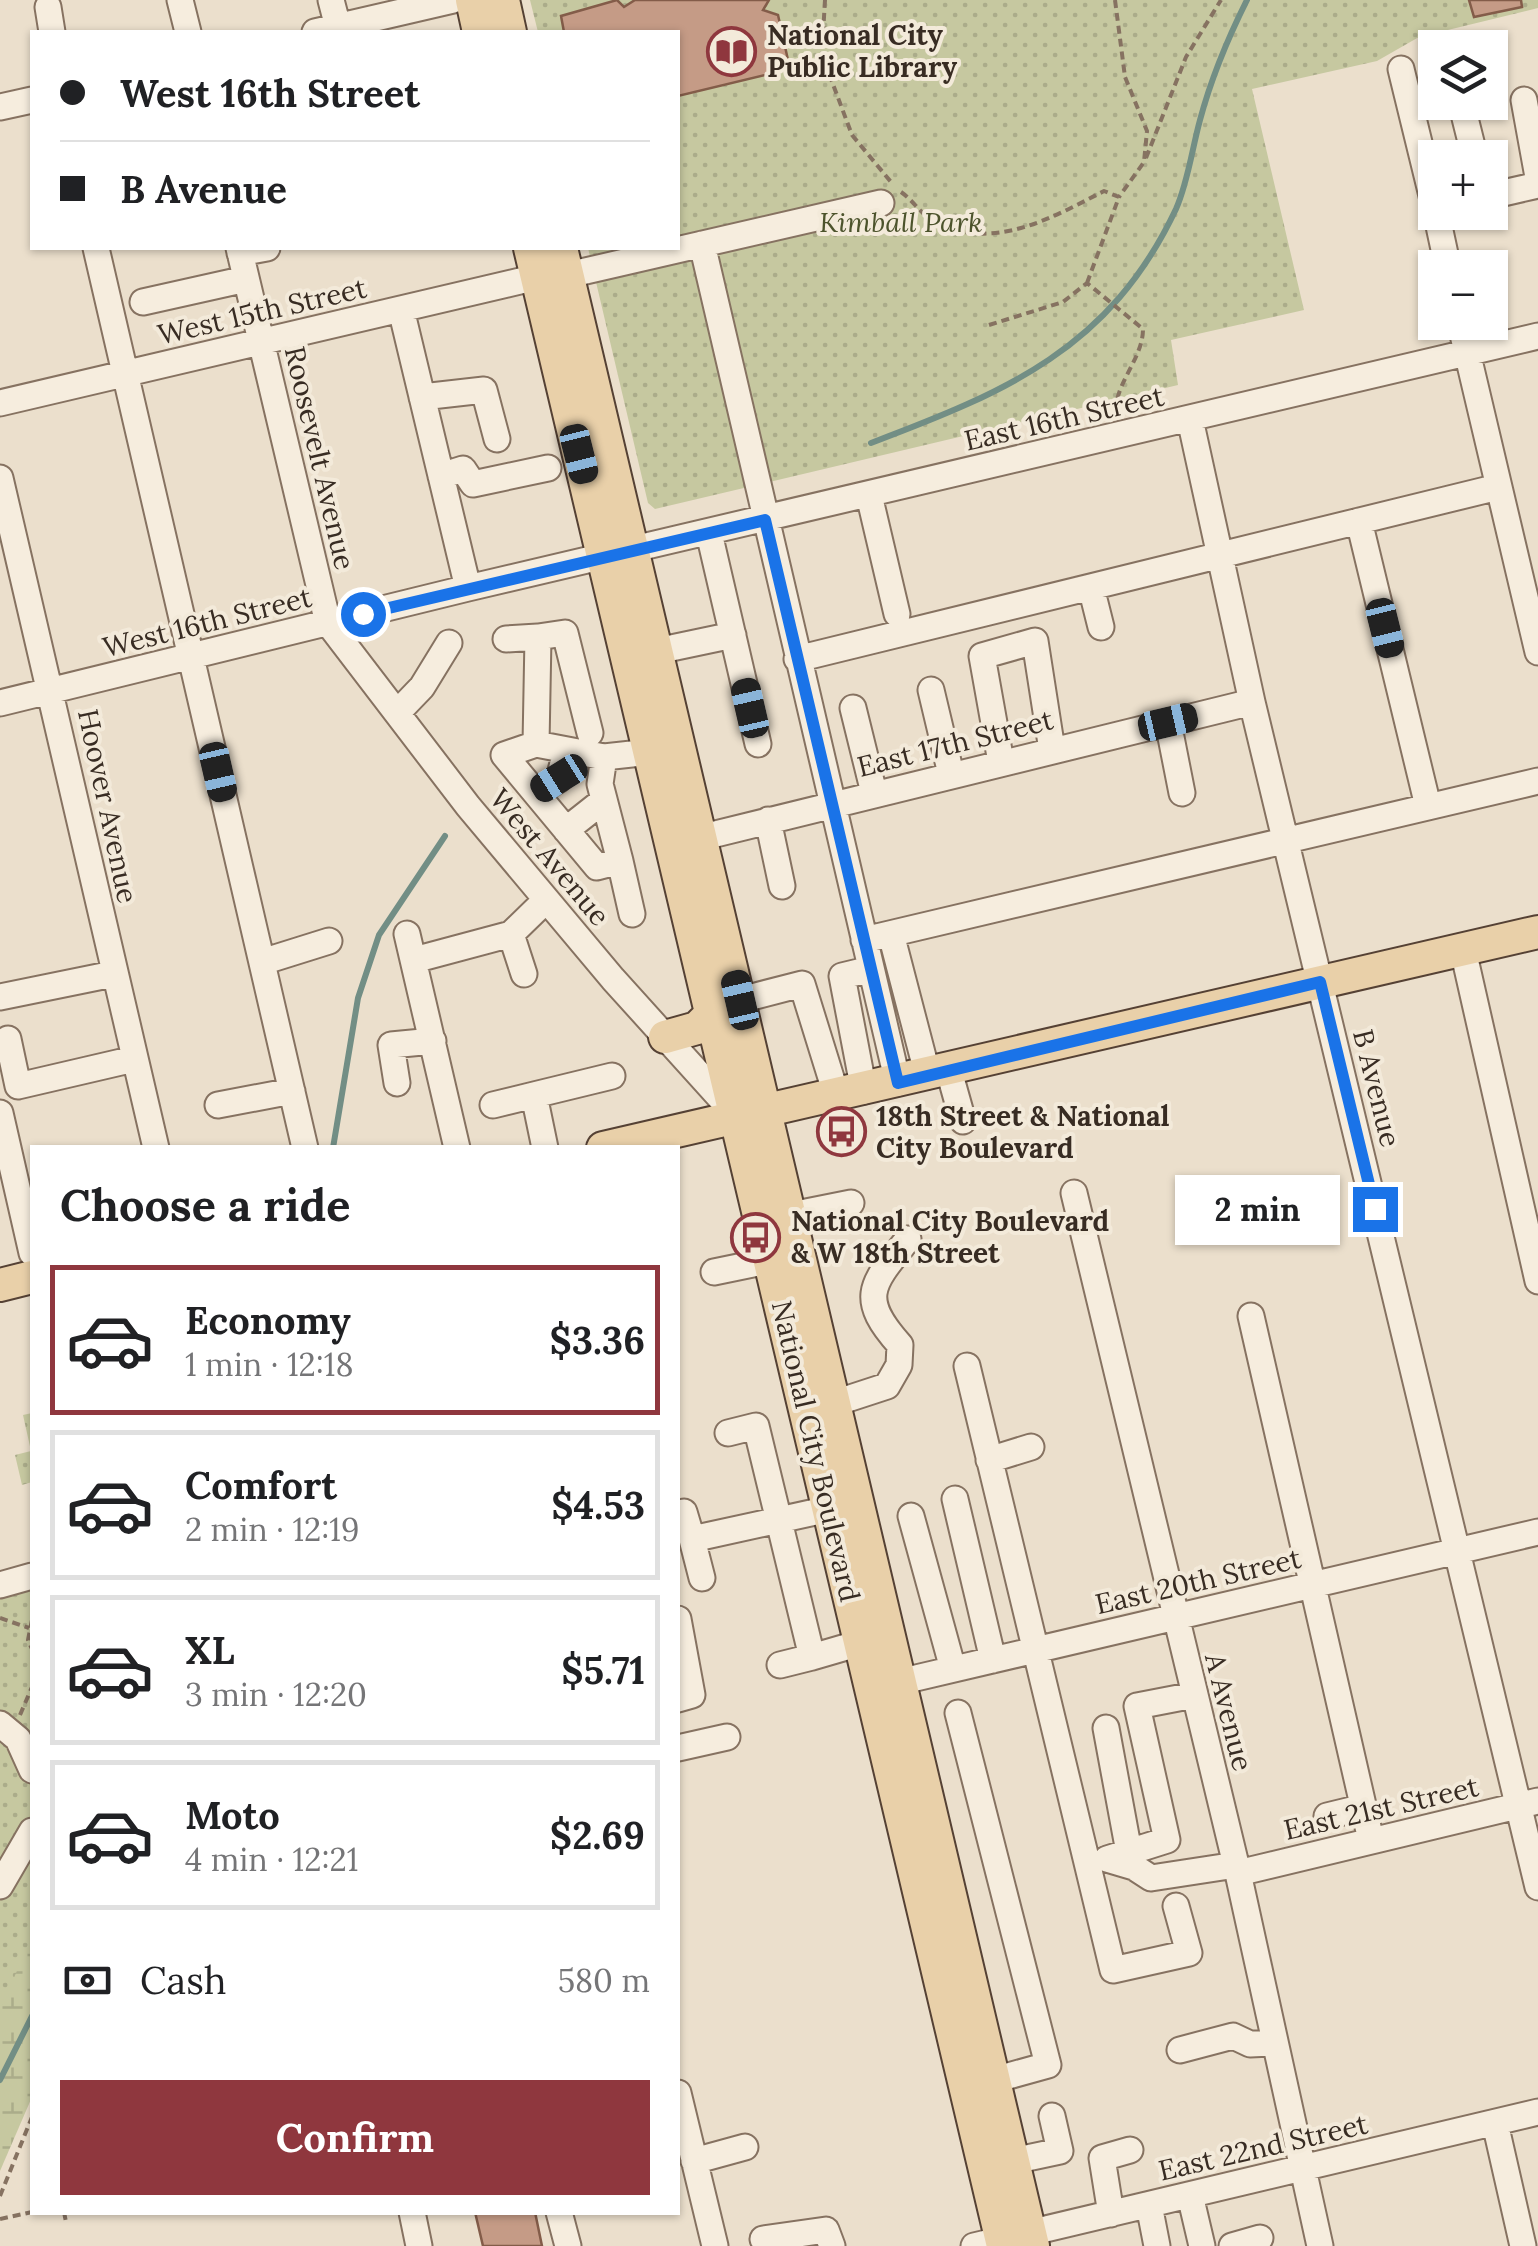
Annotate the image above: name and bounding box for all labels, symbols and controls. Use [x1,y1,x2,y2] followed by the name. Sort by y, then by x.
[767,17,958,85] place label: National City Public Library
[706,25,758,77] library icon: National City Public Library
[1418,30,1508,340] map controls
[1418,30,1508,120] button: layers
[120,69,420,117] text: West 16th Street
[1418,140,1508,230] button: +
[120,165,287,213] text: B Avenue
[819,204,983,240] park label: Kimball Park
[1418,250,1508,340] button: −
[154,269,370,352] street label: West 15th Street
[277,343,363,573] street label: Roosevelt Avenue
[961,378,1167,458] street label: East 16th Street
[557,421,601,487] car
[99,579,315,665] street label: West 16th Street
[341,592,386,637] route start
[1363,595,1407,661] car
[729,675,771,741] car
[853,701,1057,785] street label: East 17th Street
[1135,701,1201,743] car
[70,706,146,906] street label: Hoover Avenue
[197,739,239,805] car
[526,749,592,807] car
[482,781,618,933] street label: West Avenue
[719,967,761,1033] car
[1345,1026,1409,1150] street label: B Avenue
[876,1098,1170,1166] place label: 18th Street & National City Boulevard
[815,1106,867,1158] bus stop icon: 18th Street & National City Boulevard
[1175,1174,1340,1244] callout: 2 min
[60,1176,350,1233] text: Choose a ride
[1353,1187,1398,1232] route end
[1215,1189,1300,1230] text: 2 min
[791,1203,1109,1271] place label: National City Boulevard & W 18th Street
[730,1211,782,1263] bus stop icon: National City Boulevard & W 18th Street
[65,1295,155,1385] icon: car
[185,1296,351,1344] text: Economy
[764,1297,868,1605] street label: National City Boulevard
[549,1316,645,1364] text: $3.36
[185,1344,353,1385] text: 1 min · 12:18
[65,1460,155,1550] icon: car
[185,1461,337,1509] text: Comfort
[551,1481,645,1529] text: $4.53
[185,1509,359,1550] text: 2 min · 12:19
[1092,1540,1304,1622] street label: East 20th Street
[65,1625,155,1715] icon: car
[185,1626,235,1674] text: XL
[561,1646,645,1694] text: $5.71
[1197,1648,1261,1775] street label: A Avenue
[185,1674,367,1715] text: 3 min · 12:20
[1280,1768,1482,1848] street label: East 21st Street
[65,1790,155,1880] icon: car
[185,1791,280,1839] text: Moto
[550,1811,645,1859] text: $2.69
[185,1839,358,1880] text: 4 min · 12:21
[60,1953,115,2008] icon: cash
[140,1956,227,2004] text: Cash
[558,1960,650,2001] text: 580 m
[60,2080,650,2195] button: Confirm
[1155,2105,1371,2189] street label: East 22nd Street

